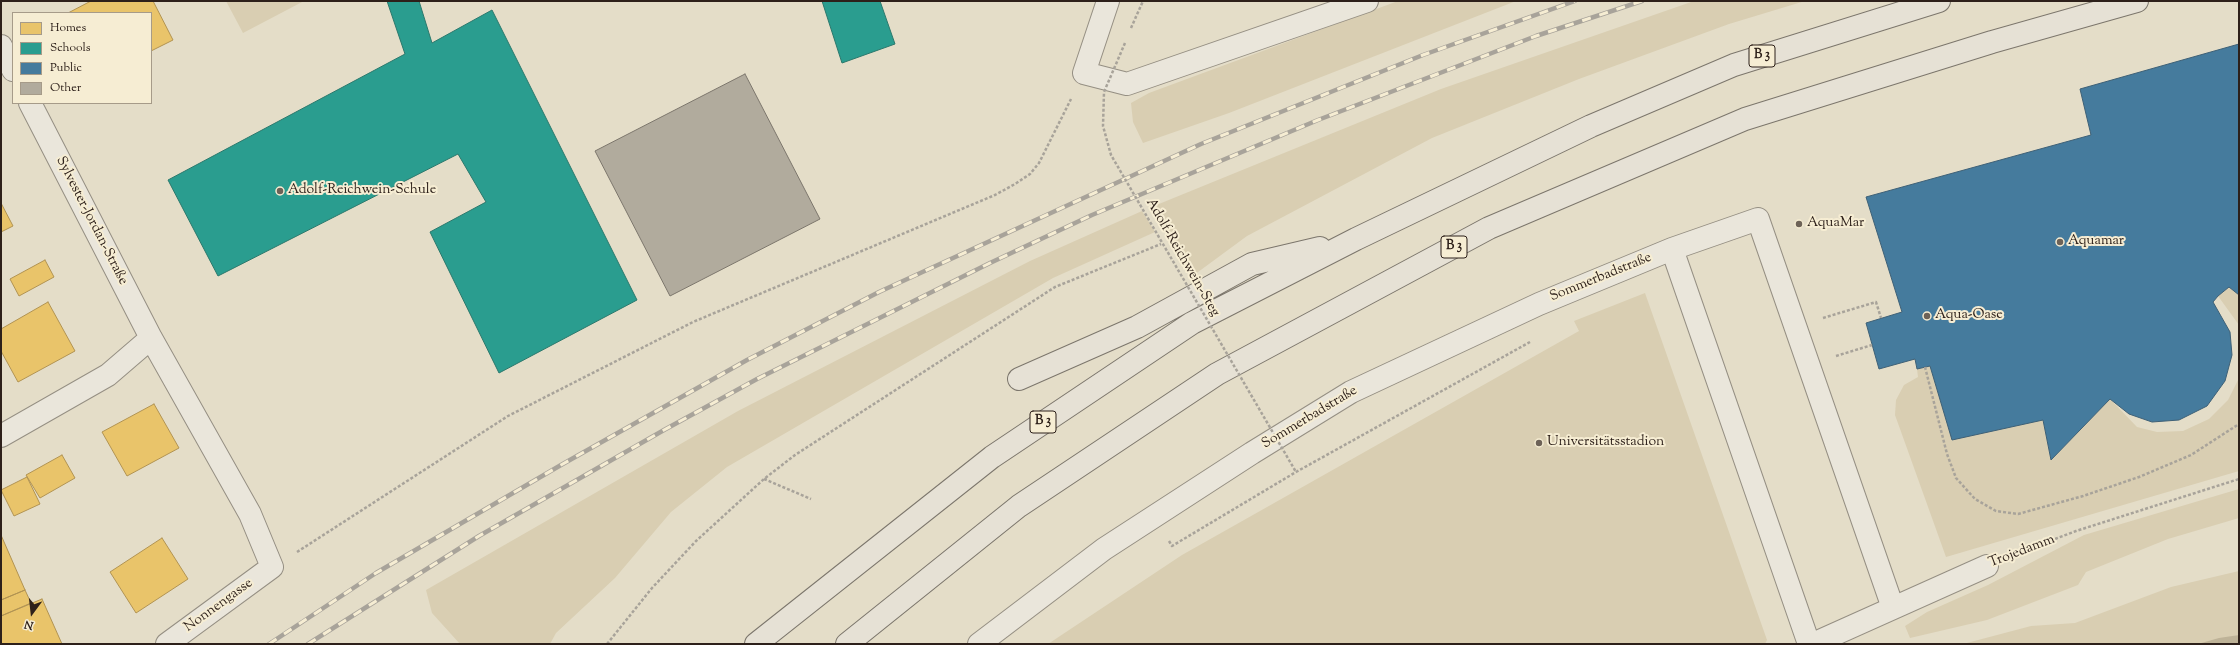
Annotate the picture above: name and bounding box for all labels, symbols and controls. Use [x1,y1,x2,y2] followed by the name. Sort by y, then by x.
[12,12,152,104] legend
[50,19,86,37] text: Homes
[50,39,91,57] text: Schools
[1749,45,1775,67] road number: B 3
[50,59,82,77] text: Public
[50,79,81,97] text: Other
[51,154,131,288] street label: Sylvester-Jordan-Straße
[288,183,436,199] place label: Adolf-Reichwein-Schule
[275,186,285,196] marker: Adolf-Reichwein-Schule
[1141,196,1223,320] street label: Adolf-Reichwein-Steg
[1807,216,1864,232] place label: AquaMar
[1794,219,1804,229] marker: AquaMar
[2068,234,2124,250] place label: Aquamar
[1441,236,1467,258] road number: B 3
[2055,237,2065,247] marker: Aquamar
[1548,250,1654,306] street label: Sommerbadstraße
[1935,308,2003,324] place label: Aqua-Oase
[1922,311,1932,321] marker: Aqua-Oase
[1259,383,1361,453] street label: Sommerbadstraße
[1030,411,1056,433] road number: B 3
[1547,435,1664,451] place label: Universitätsstadion
[1534,438,1544,448] marker: Universitätsstadion
[1987,532,2057,572] street label: Trojedamm
[181,576,257,636] street label: Nonnengasse
[12,593,52,633] north arrow
[23,616,35,633] text: N

